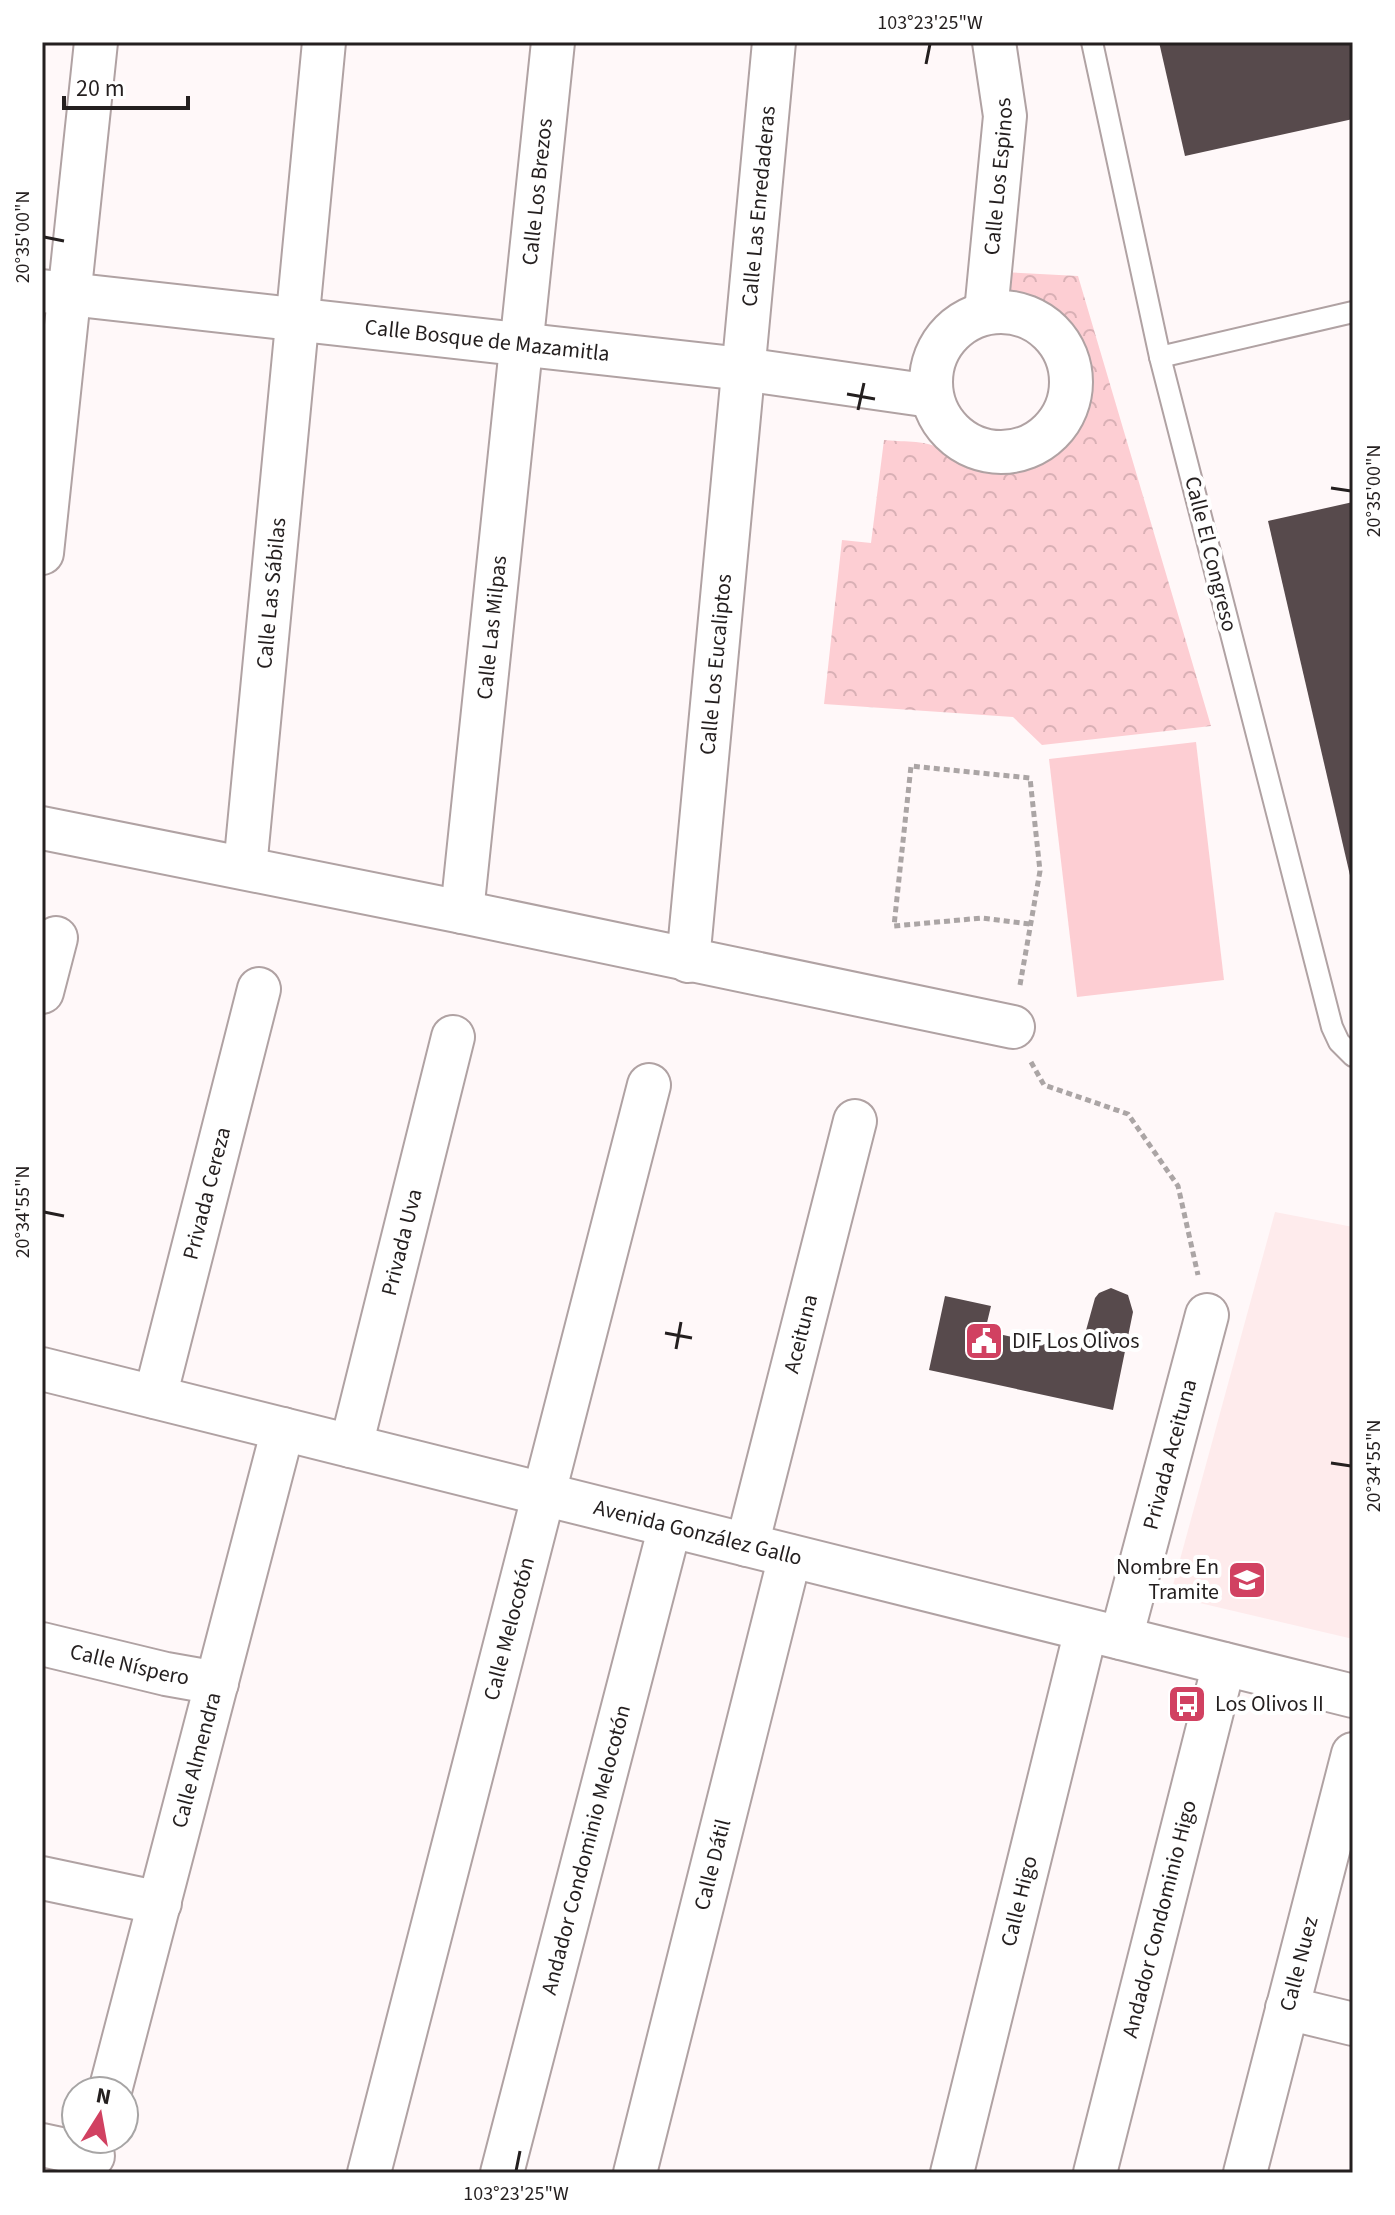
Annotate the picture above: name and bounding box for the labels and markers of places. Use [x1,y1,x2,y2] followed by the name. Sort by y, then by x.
[963,1320,1005,1362] public building icon: DIF Los Olivos
[1012,1325,1139,1357] place label: DIF Los Olivos
[1116,1551,1219,1608] place label: Nombre En Tramite
[1226,1559,1268,1601] school or university icon: Nombre En Tramite
[1166,1683,1208,1725] bus stop icon: Los Olivos II
[1215,1688,1324,1720] place label: Los Olivos II

